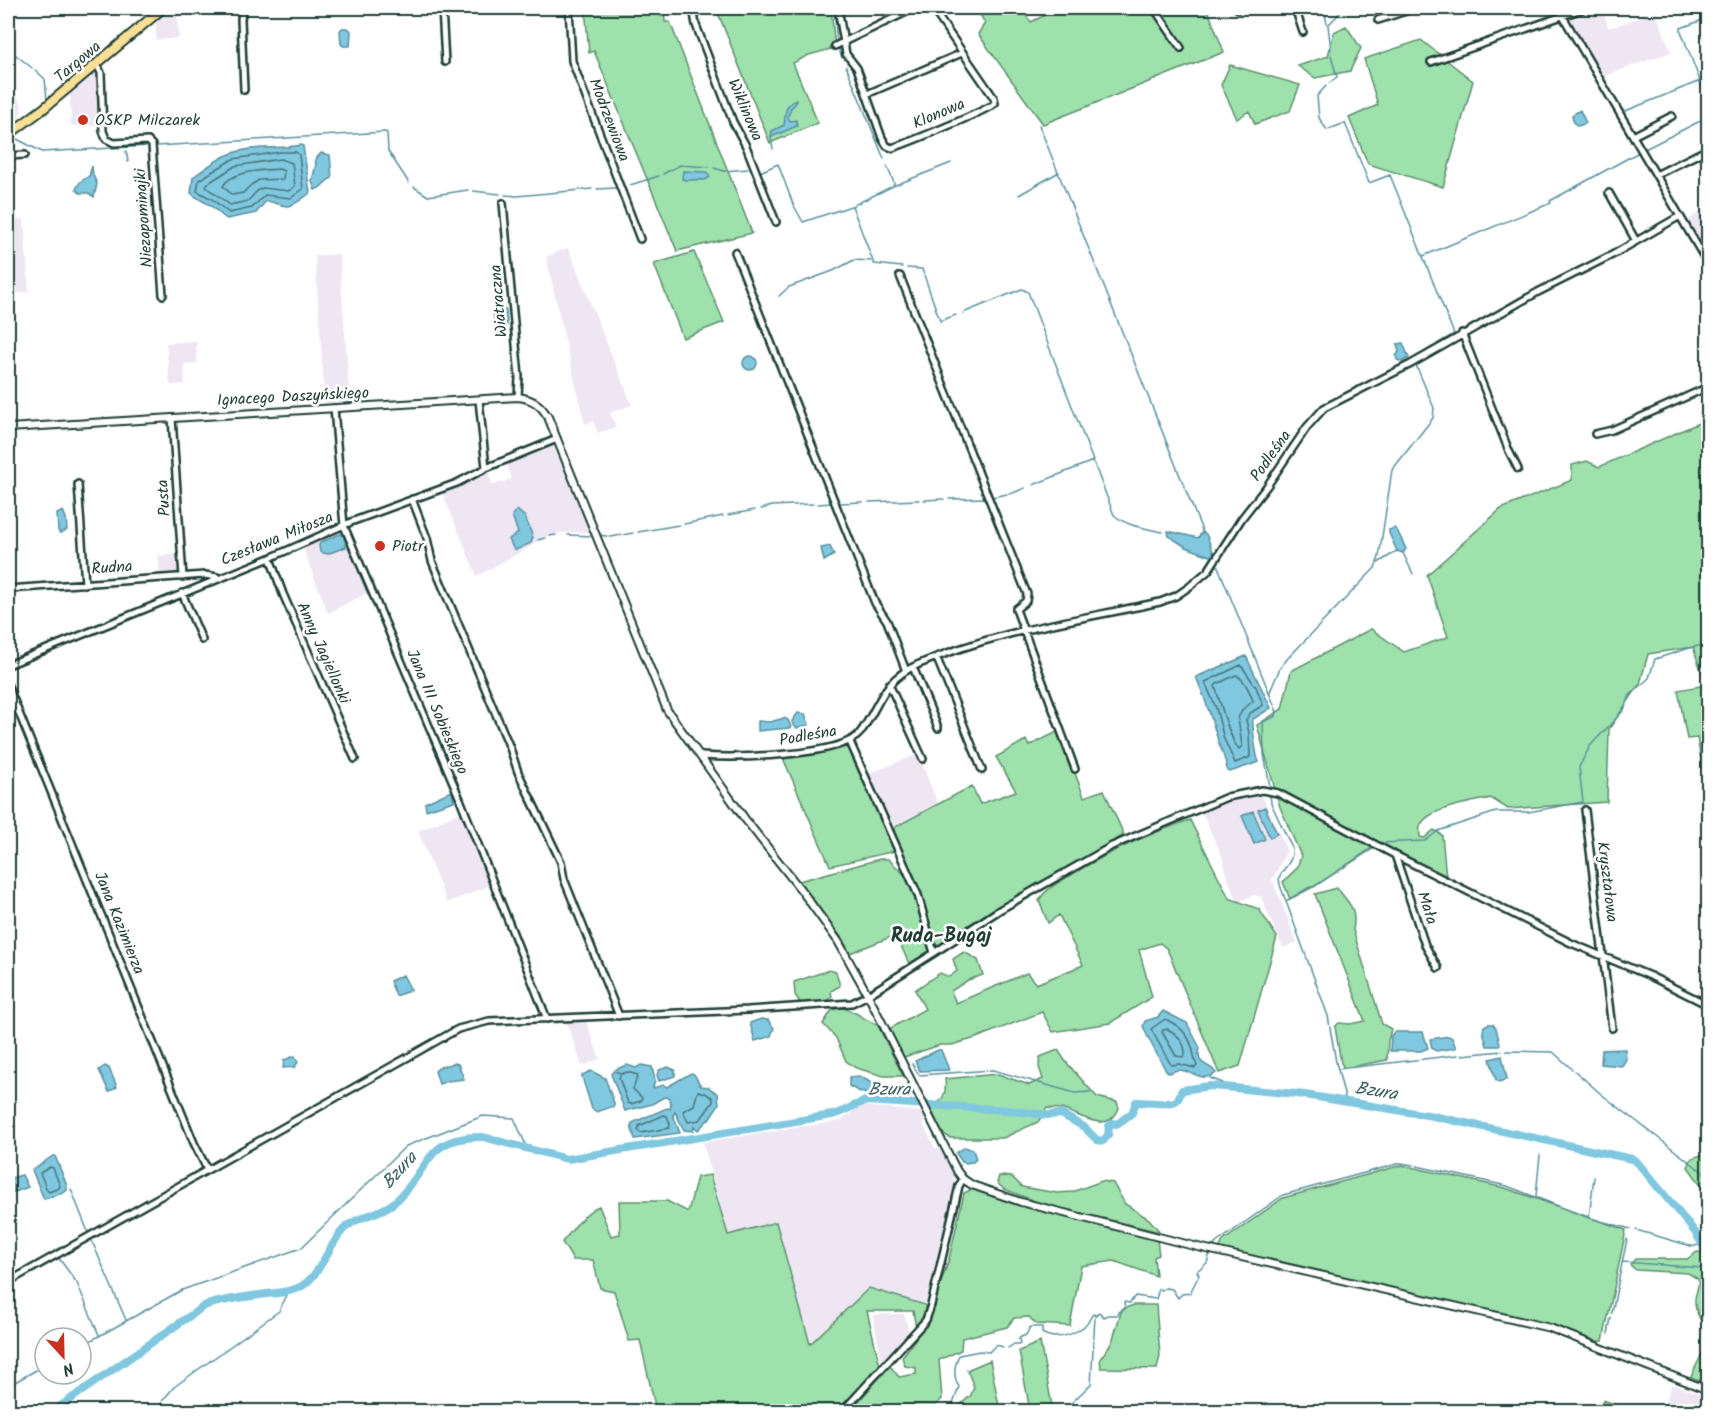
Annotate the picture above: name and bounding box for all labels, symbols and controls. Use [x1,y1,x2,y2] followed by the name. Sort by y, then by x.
[49,35,107,89] street label: Targowa
[582,75,636,165] street label: Modrzewiowa
[721,75,769,145] street label: Wiklinowa
[909,92,969,136] street label: Klonowa
[95,108,200,133] place label: OSKP Milczarek
[76,113,90,127] marker: OSKP Milczarek
[128,166,160,268] street label: Niezapominajki
[483,264,515,338] street label: Wiatraczna
[216,381,370,413] street label: Ignacego Daszyńskiego
[1244,425,1298,487] street label: Podleśna
[150,479,178,517] street label: Pusta
[217,505,337,573] street label: Czesława Miłosza
[392,534,425,559] place label: Piotr
[373,539,387,553] marker: Piotr
[91,554,133,582] street label: Rudna
[289,598,357,709] street label: Anny Jagiellonki
[399,645,475,779] street label: Jana III Sobieskiego
[777,719,839,753] street label: Podleśna
[1590,840,1624,924] street label: Kryształowa
[87,868,151,978] street label: Jana Kazimierza
[1410,888,1444,928] street label: Mała
[891,921,993,953] district label: Ruda-Bugaj
[1353,1074,1401,1110] water label: Bzura
[868,1076,912,1105] water label: Bzura
[375,1144,426,1196] water label: Bzura
[33,1326,93,1386] north arrow
[59,1355,77,1382] text: N

